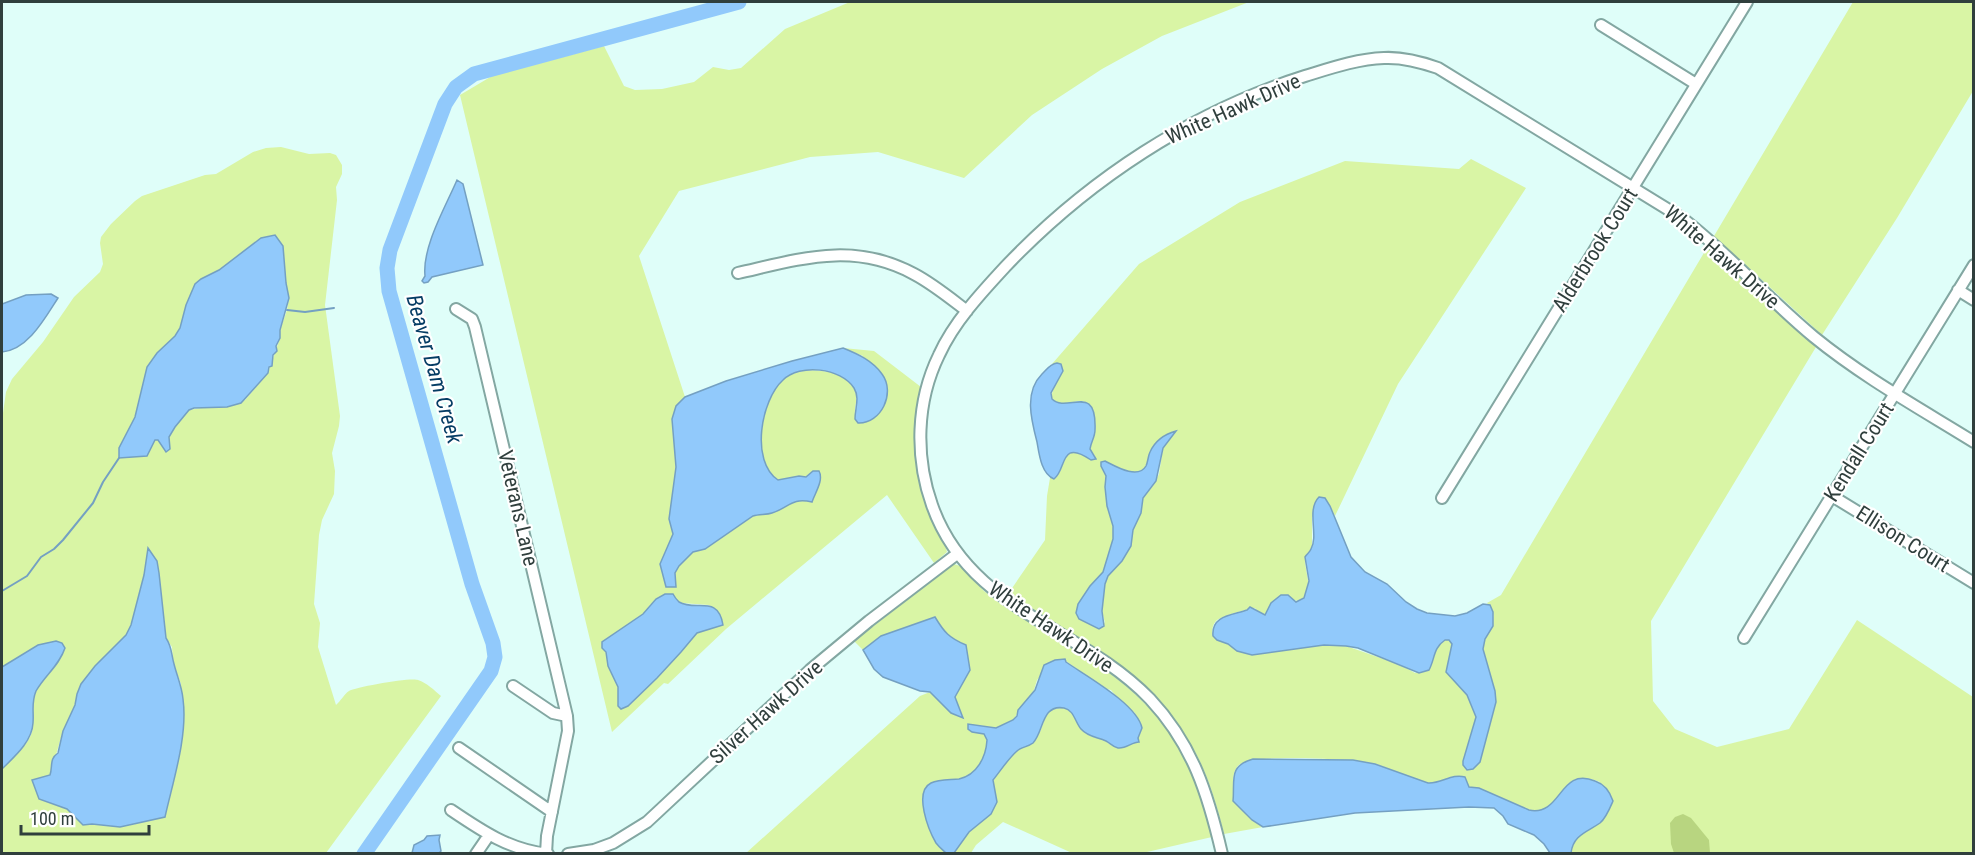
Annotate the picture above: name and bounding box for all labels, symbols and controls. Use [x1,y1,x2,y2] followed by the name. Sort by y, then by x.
[1162,69,1304,149] street label: White Hawk Drive
[1547,184,1643,316] street label: Alderbrook Court
[1660,200,1785,314] street label: White Hawk Drive
[401,292,468,447] water label: Beaver Dam Creek
[1819,398,1899,506] street label: Kendall Court
[493,448,543,568] street label: Veterans Lane
[1852,501,1954,577] street label: Ellison Court
[984,577,1118,678] street label: White Hawk Drive
[705,655,827,769] street label: Silver Hawk Drive
[21,798,148,836] scale bar
[30,808,74,829] text: 100 m

